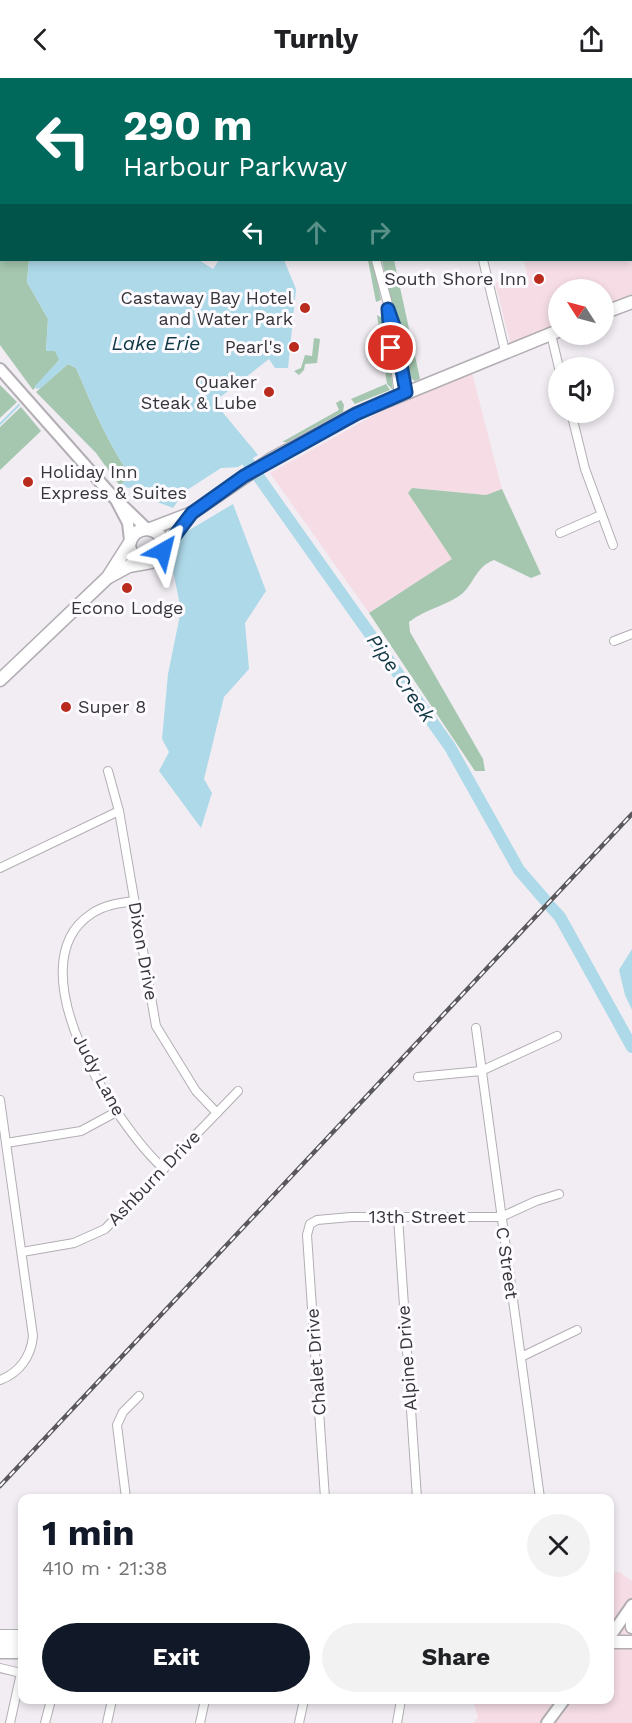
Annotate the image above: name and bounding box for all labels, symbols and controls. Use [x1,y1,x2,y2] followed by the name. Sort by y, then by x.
[24,23,57,56] icon: back
[274,23,358,55] text: Turnly
[575,23,608,56] icon: share
[123,101,253,150] text: 290 m
[24,102,102,180] icon: left
[123,151,347,183] text: Harbour Parkway
[237,216,270,249] icon: left
[300,216,333,249] icon: ahead
[363,216,396,249] icon: right
[384,268,527,289] place label: South Shore Inn
[532,272,546,286] marker: South Shore Inn
[548,279,614,345] north arrow
[548,279,614,423] map controls
[120,287,293,329] place label: Castaway Bay Hotel and Water Park
[298,301,312,315] marker: Castaway Bay Hotel and Water Park
[365,322,416,373] pin
[111,331,201,355] water label: Lake Erie
[374,331,407,364] icon: arrive
[225,336,282,357] place label: Pearl's
[287,340,301,354] marker: Pearl's
[548,357,614,423] button: sound
[141,371,257,413] place label: Quaker Steak & Lube
[262,385,276,399] marker: Quaker Steak & Lube
[40,461,187,503] place label: Holiday Inn Express & Suites
[21,475,35,489] marker: Holiday Inn Express & Suites
[131,519,195,583] position arrow
[120,581,134,595] marker: Econo Lodge
[71,597,183,618] place label: Econo Lodge
[362,629,441,728] water label: Pipe Creek
[78,696,146,717] place label: Super 8
[59,700,73,714] marker: Super 8
[124,900,162,1002] street label: Dixon Drive
[69,1030,130,1119] street label: Judy Lane
[103,1126,204,1230] street label: Ashburn Drive
[369,1206,466,1227] street label: 13th Street
[492,1225,523,1301] street label: C Street
[392,1304,421,1412] street label: Alpine Drive
[301,1308,330,1417] street label: Chalet Drive
[42,1512,134,1554] text: 1 min
[527,1514,590,1577] button: close
[42,1556,168,1580] text: 410 m · 21:38
[42,1623,310,1692] button: Exit
[322,1623,590,1692] button: Share

